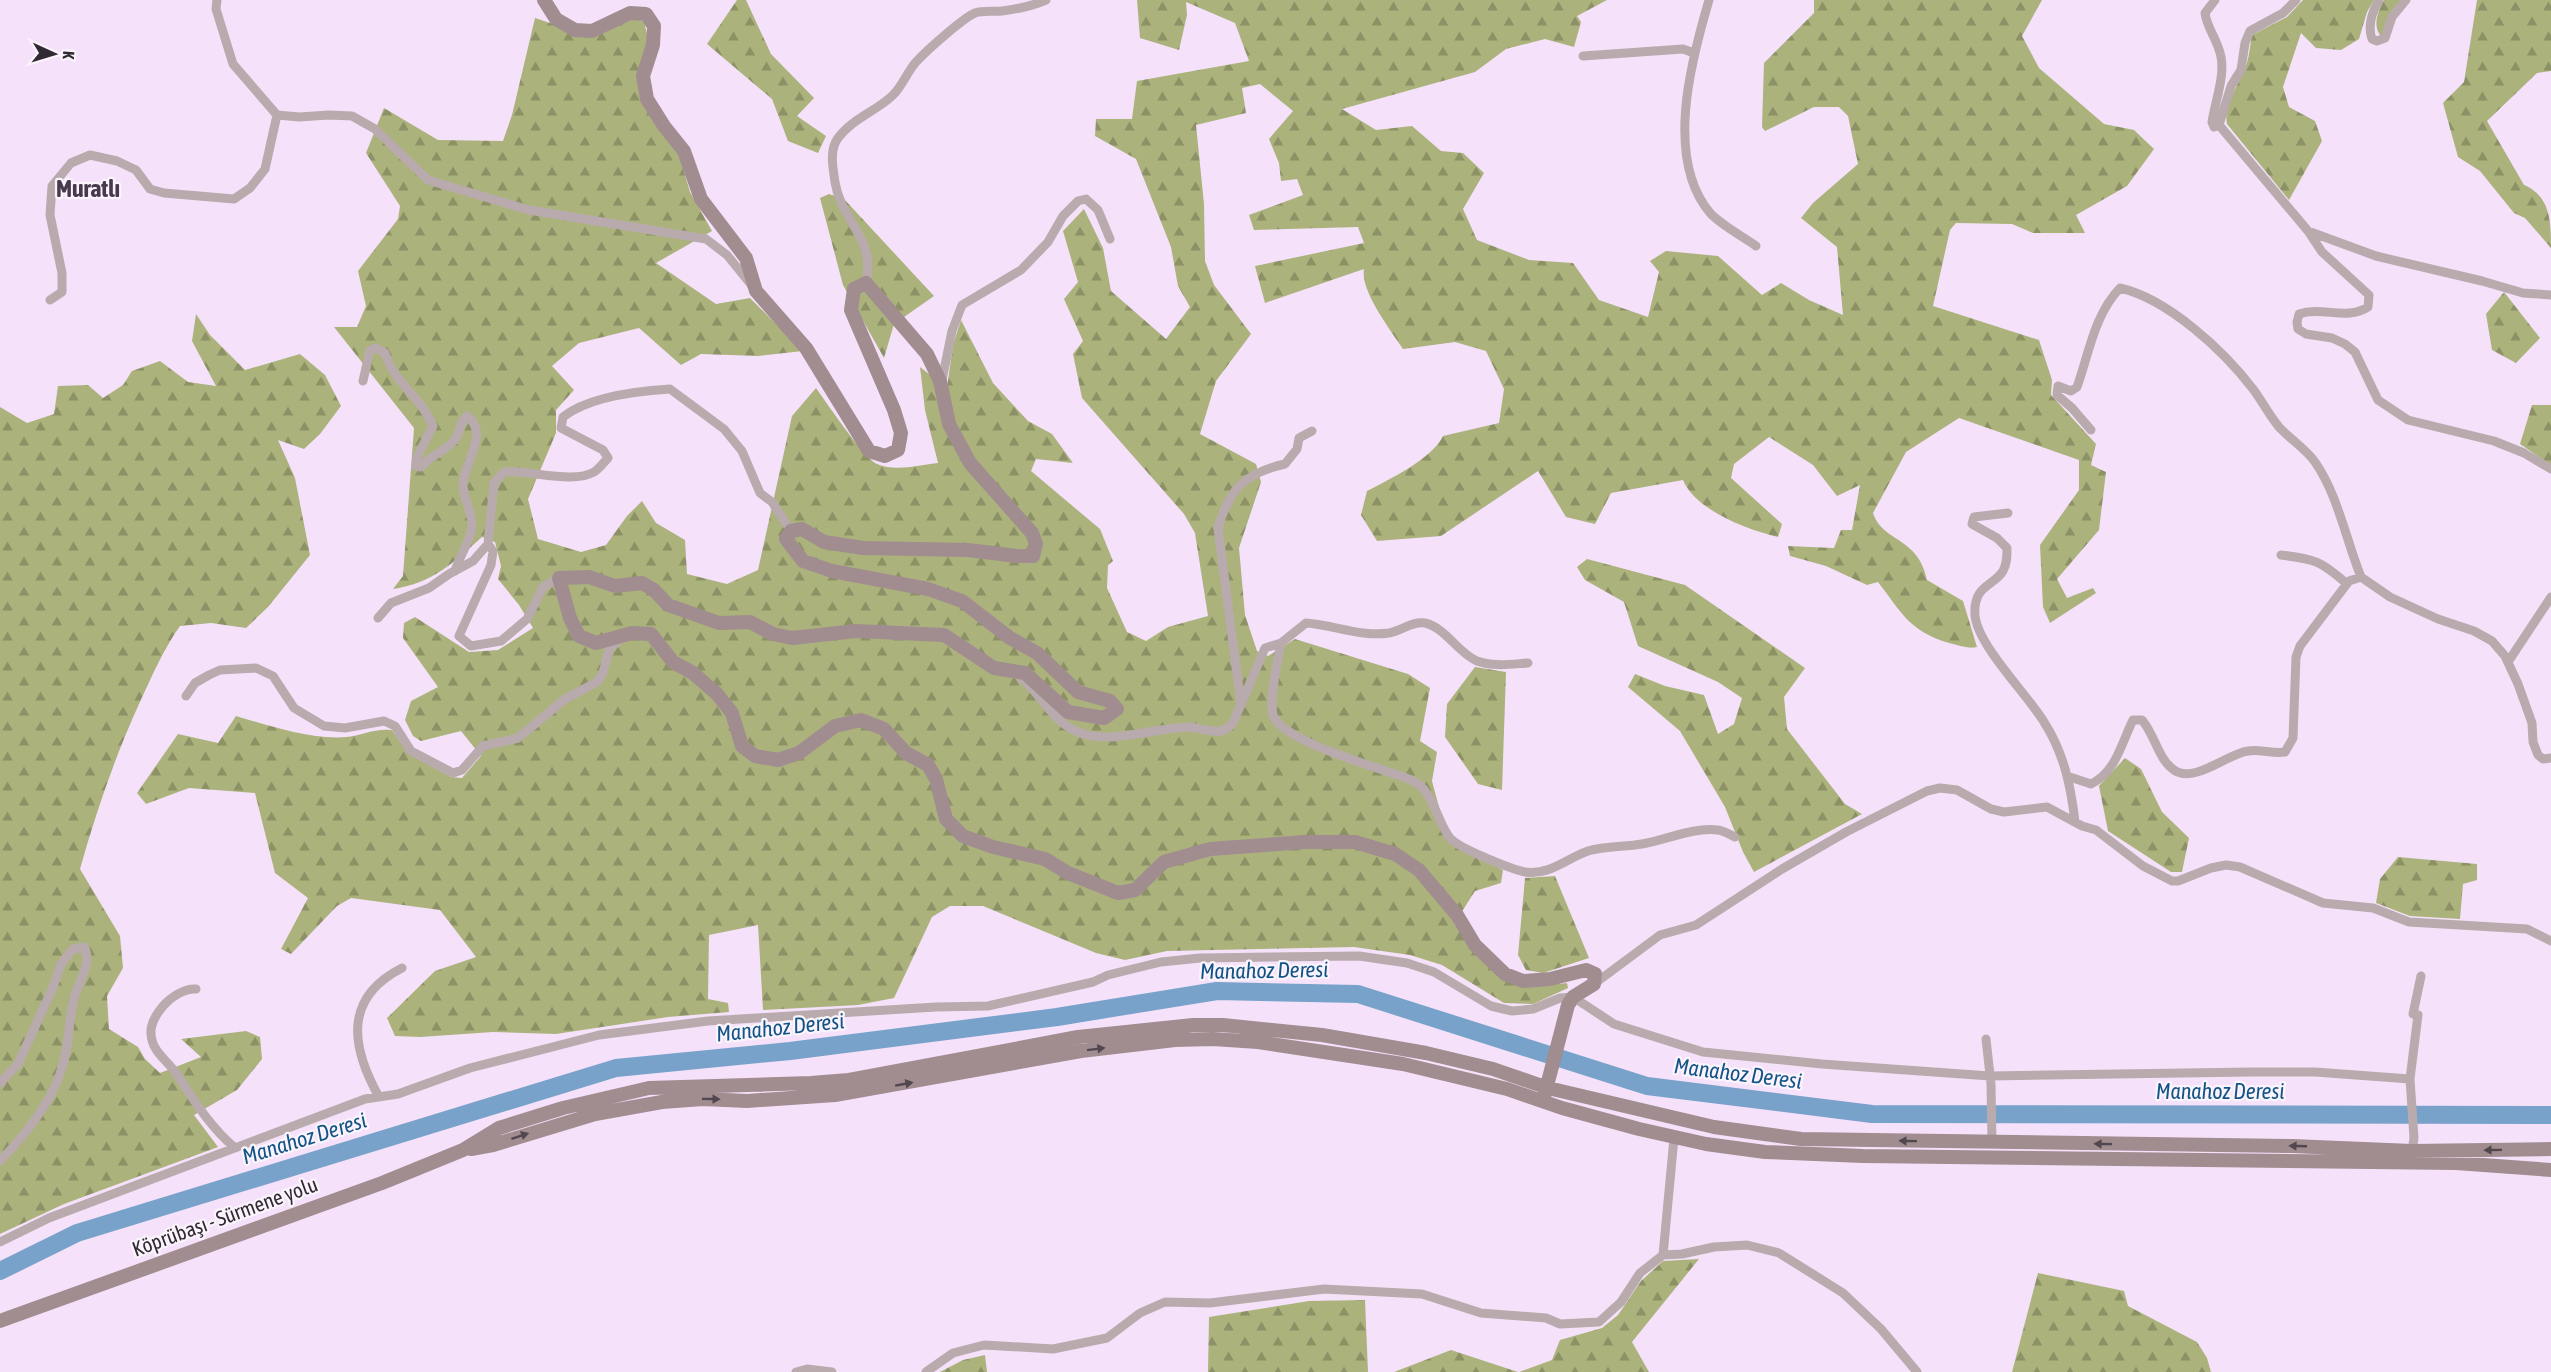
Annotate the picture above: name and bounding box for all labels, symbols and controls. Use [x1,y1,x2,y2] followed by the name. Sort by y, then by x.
[24,24,84,84] north arrow
[60,51,78,60] text: K
[56,175,120,202] district label: Muratlı
[1200,956,1328,984] water label: Manahoz Deresi
[715,1007,845,1047] water label: Manahoz Deresi
[1087,1044,1106,1054] one-way arrow
[1673,1052,1803,1094] water label: Manahoz Deresi
[2156,1078,2284,1104] water label: Manahoz Deresi
[895,1079,914,1088] one-way arrow
[701,1095,720,1104] one-way arrow
[239,1107,369,1169] water label: Manahoz Deresi
[511,1131,529,1140] one-way arrow
[1898,1136,1917,1146] one-way arrow
[2093,1140,2112,1149] one-way arrow
[2288,1141,2307,1151] one-way arrow
[2483,1145,2502,1154] one-way arrow
[129,1171,321,1261] street label: Köprübaşı - Sürmene yolu

